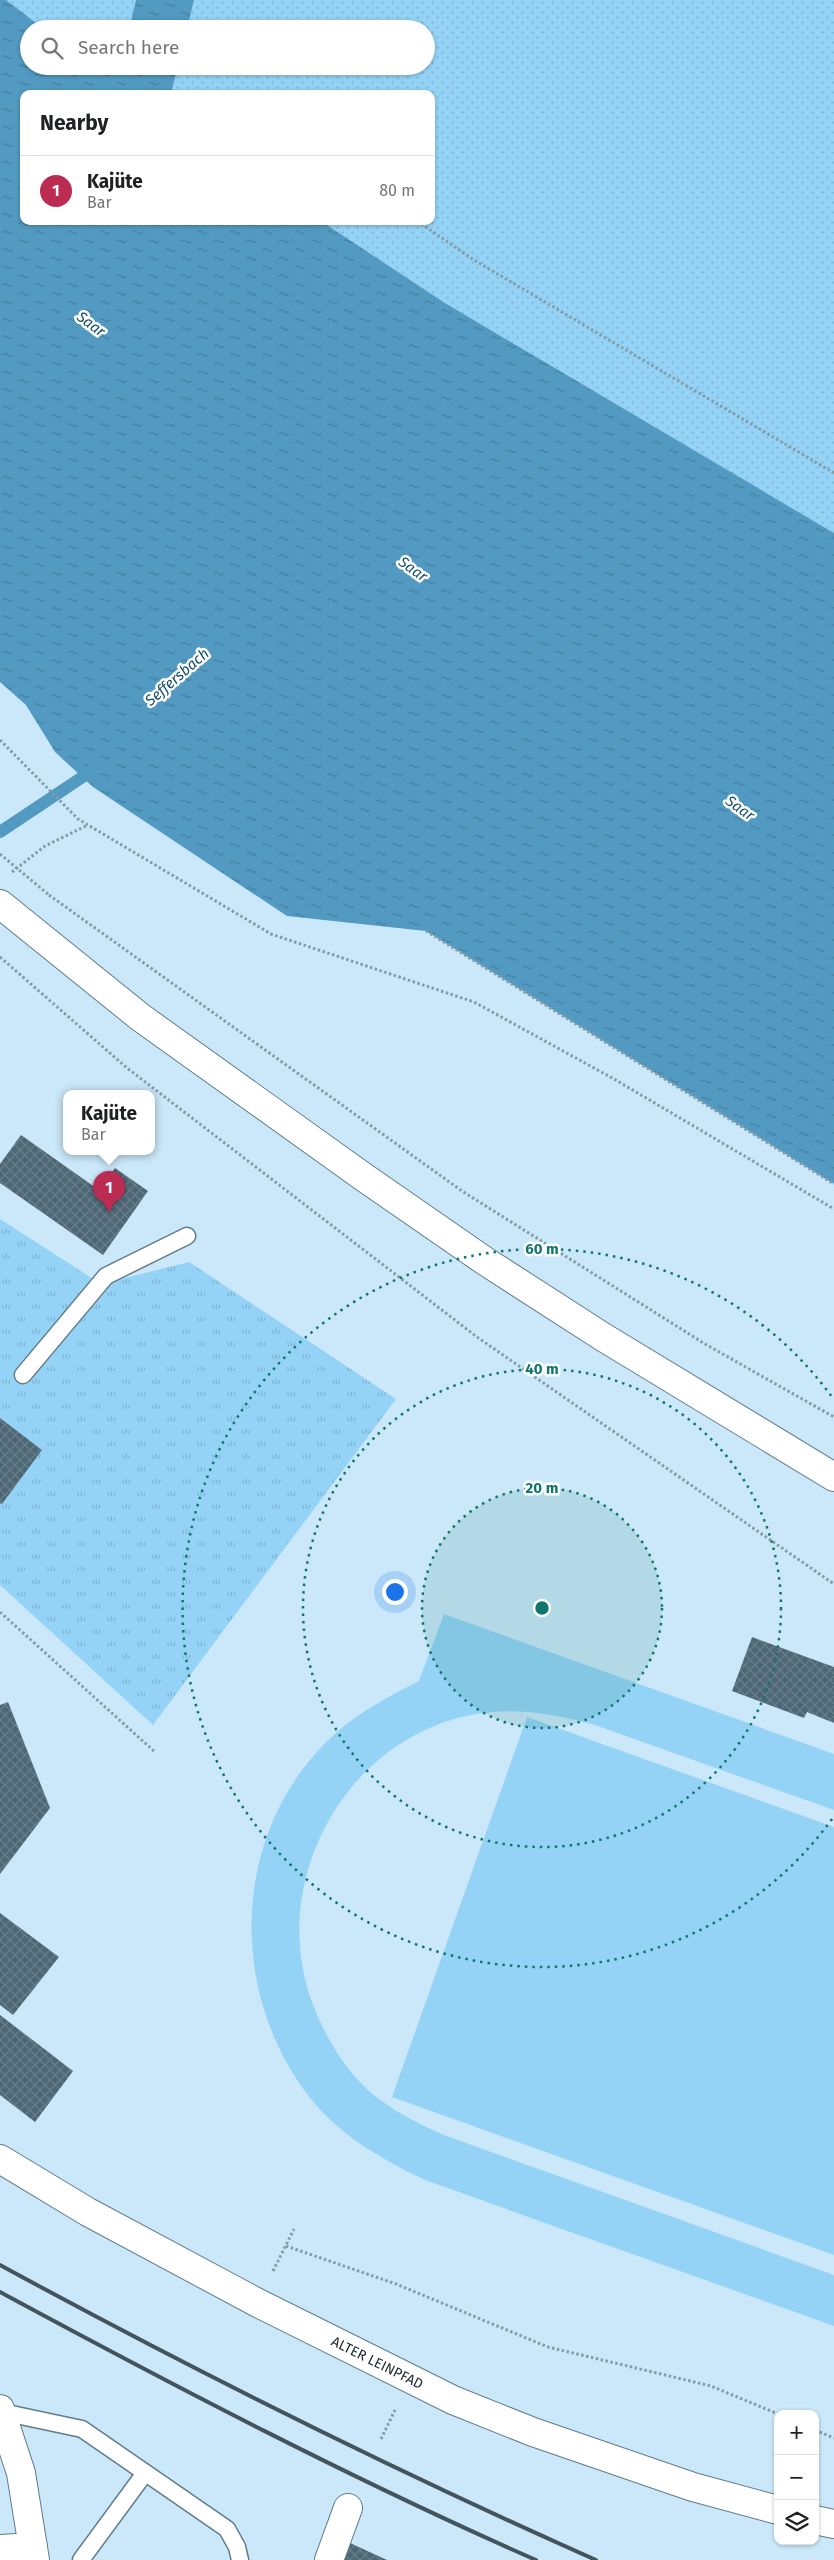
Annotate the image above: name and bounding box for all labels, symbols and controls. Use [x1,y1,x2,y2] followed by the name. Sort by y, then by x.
[20,20,435,75] search box
[38,34,66,62] icon: search
[78,36,179,59] text: Search here
[40,110,108,136] text: Nearby
[87,170,143,193] text: Kajüte
[52,181,60,200] text: 1
[379,181,415,200] text: 80 m
[87,193,112,212] text: Bar
[72,307,110,341] water label: Saar
[394,552,432,586] water label: Saar
[141,644,213,710] water label: Seffersbach
[721,791,759,825] water label: Saar
[63,1090,155,1155] popup
[81,1102,137,1125] text: Kajüte
[81,1125,106,1144] text: Bar
[93,1171,125,1212] pin: 1
[525,1240,559,1258] text: 60 m
[525,1360,559,1378] text: 40 m
[526,1479,558,1497] text: 20 m
[382,1579,408,1605] your location
[533,1599,551,1617] centre of rings
[329,2333,426,2393] street label: ALTER LEINPFAD
[774,2410,819,2545] map controls
[774,2410,819,2455] button: +
[774,2455,819,2500] button: −
[774,2500,819,2545] button: layers

